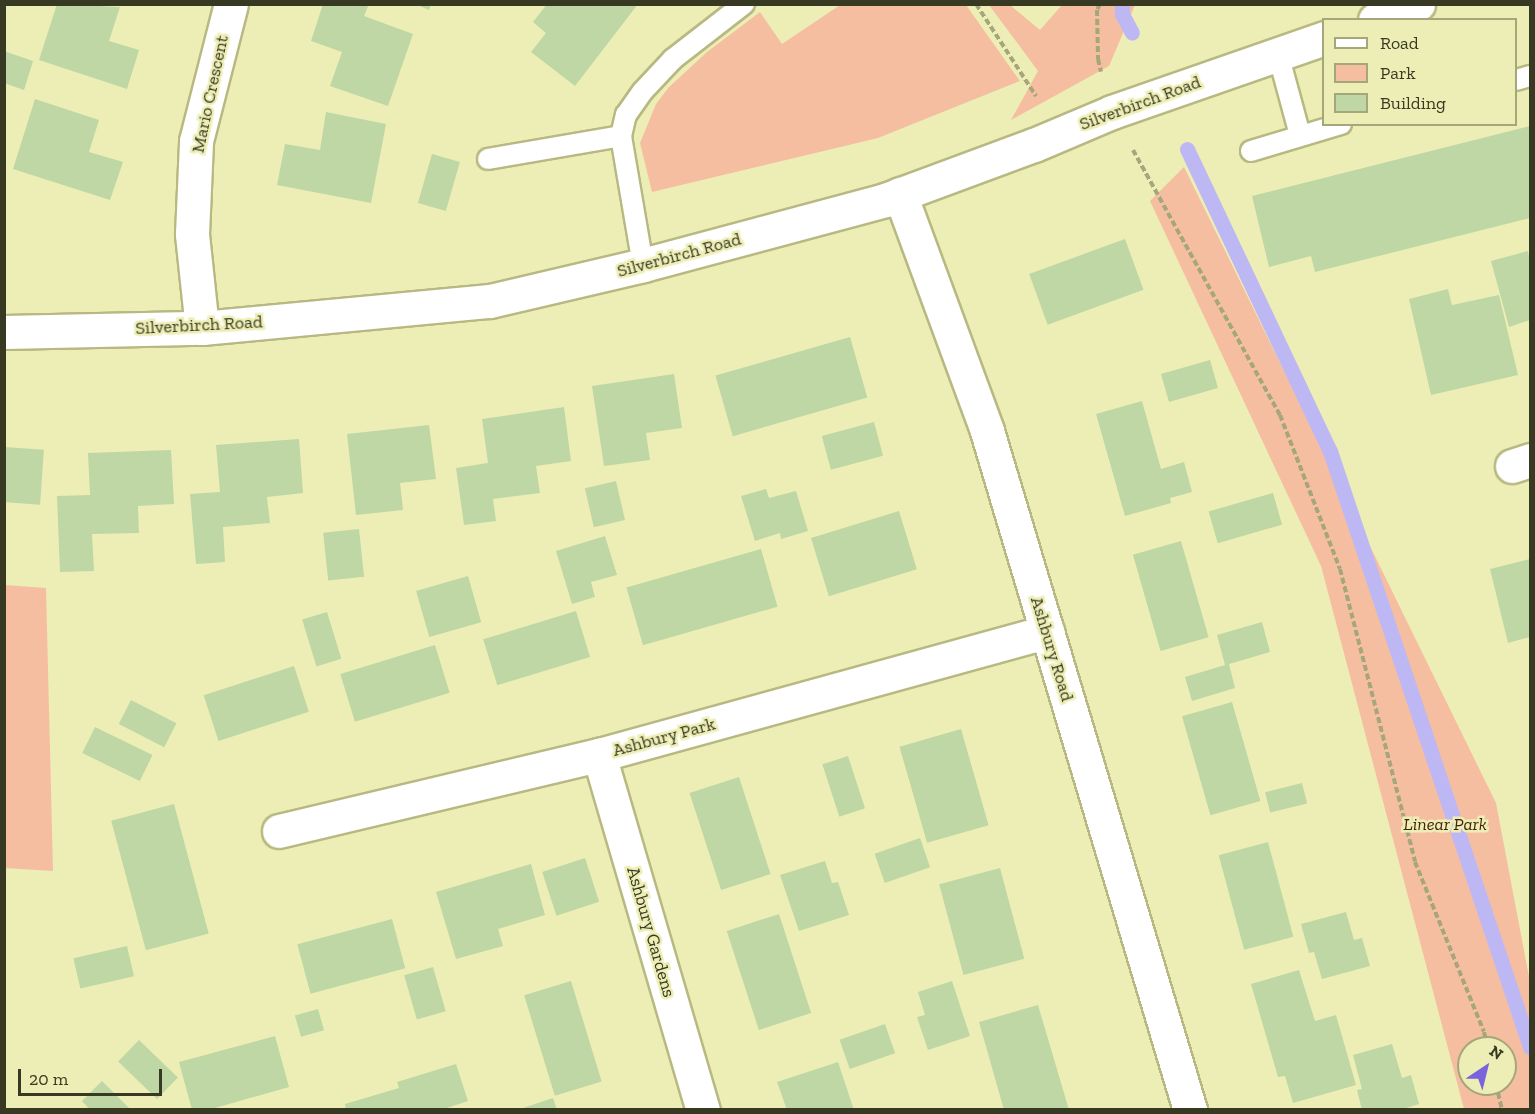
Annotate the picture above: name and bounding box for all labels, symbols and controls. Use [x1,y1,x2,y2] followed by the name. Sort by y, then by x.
[1322,18,1517,126] legend
[1380,32,1419,54] text: Road
[187,33,233,155] street label: Mario Crescent
[1380,62,1416,84] text: Park
[1076,71,1204,135] street label: Silverbirch Road
[1380,92,1446,114] text: Building
[615,228,743,282] street label: Silverbirch Road
[135,311,263,339] street label: Silverbirch Road
[1026,594,1078,704] street label: Ashbury Road
[610,713,718,761] street label: Ashbury Park
[1403,813,1487,835] park label: Linear Park
[622,864,680,1000] street label: Ashbury Gardens
[1457,1036,1517,1096] north arrow
[1486,1041,1507,1064] text: N
[21,1057,165,1095] scale bar
[29,1068,68,1090] text: 20 m

